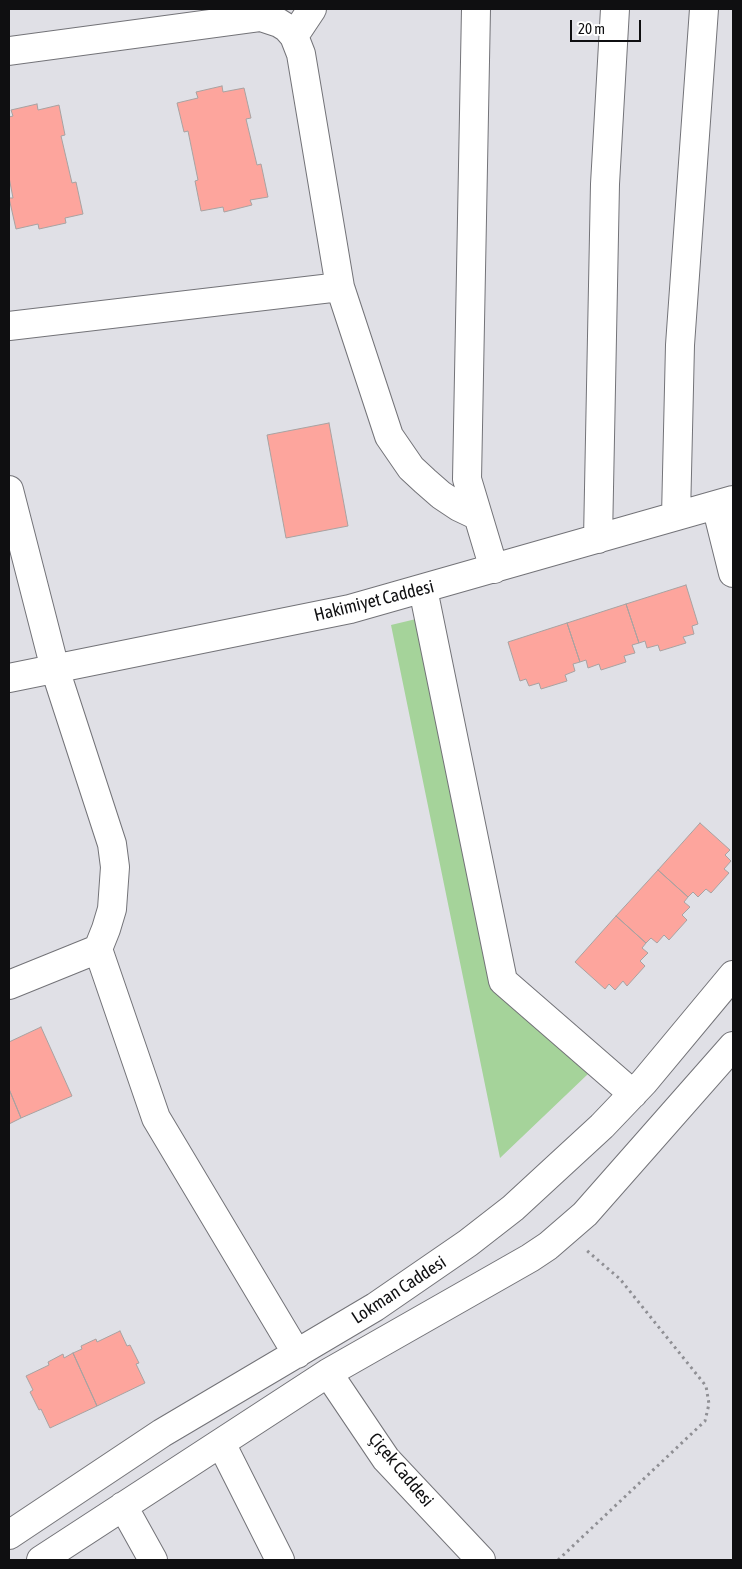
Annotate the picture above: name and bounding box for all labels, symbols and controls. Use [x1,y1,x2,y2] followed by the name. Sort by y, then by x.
[572,10,643,42] scale bar
[578,20,605,37] text: 20 m
[312,576,436,626] street label: Hakimiyet Caddesi
[348,1252,450,1328] street label: Lokman Caddesi
[364,1429,438,1511] street label: Çiçek Caddesi

